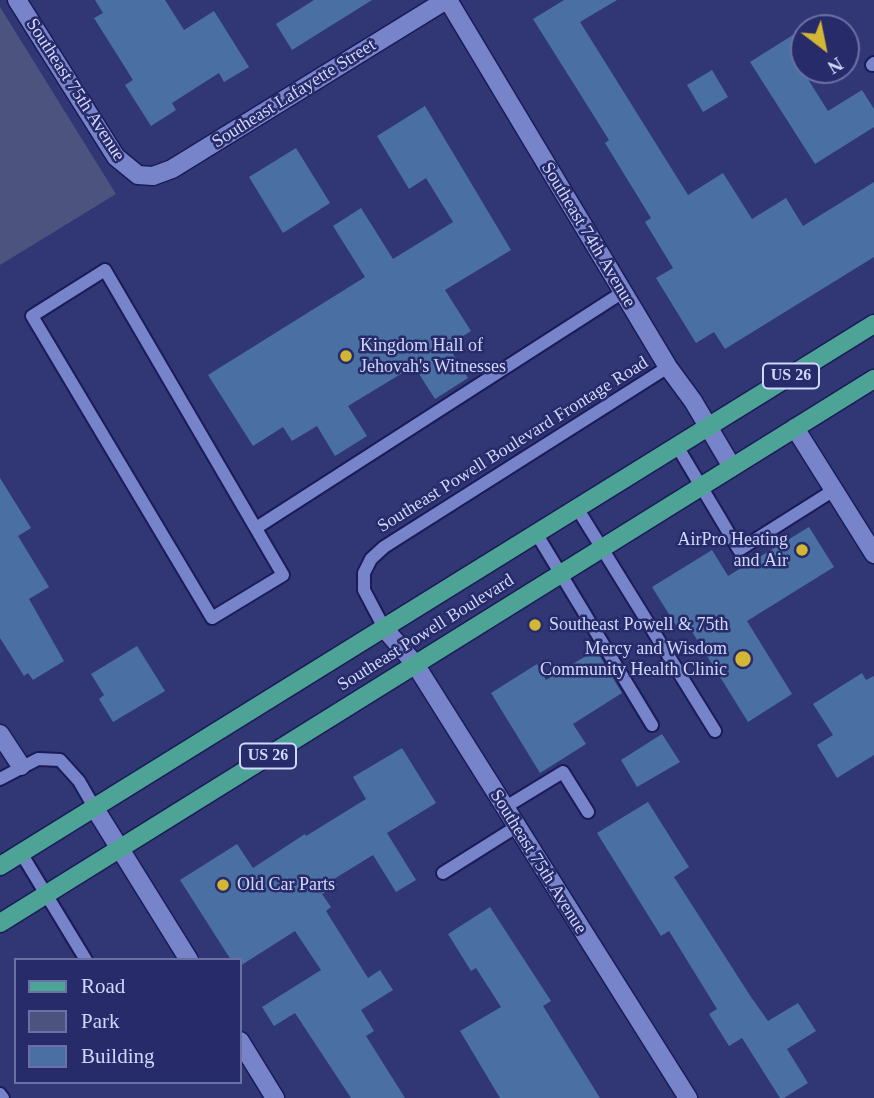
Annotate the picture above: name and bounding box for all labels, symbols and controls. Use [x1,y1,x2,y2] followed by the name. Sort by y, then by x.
[790,14,860,84] north arrow
[21,15,129,165] street label: Southeast 75th Avenue
[208,35,380,153] street label: Southeast Lafayette Street
[824,53,847,78] text: N
[536,158,640,312] street label: Southeast 74th Avenue
[360,335,506,378] place label: Kingdom Hall of Jehovah's Witnesses
[338,348,354,364] marker: Kingdom Hall of Jehovah's Witnesses
[374,352,652,538] street label: Southeast Powell Boulevard Frontage Road
[763,364,819,388] road number: US 26
[678,529,788,572] place label: AirPro Heating and Air
[794,542,810,558] marker: AirPro Heating and Air
[334,570,518,696] street label: Southeast Powell Boulevard
[549,614,728,636] place label: Southeast Powell & 75th
[527,617,543,633] marker: Southeast Powell & 75th
[540,638,727,680] place label: Mercy and Wisdom Community Health Clinic
[733,649,753,669] marker: Mercy and Wisdom Community Health Clinic
[240,744,296,768] road number: US 26
[485,786,591,938] street label: Southeast 75th Avenue
[237,874,335,896] place label: Old Car Parts
[215,877,231,893] marker: Old Car Parts
[14,958,242,1084] legend
[81,974,125,998] text: Road
[81,1009,120,1033] text: Park
[81,1044,155,1068] text: Building

